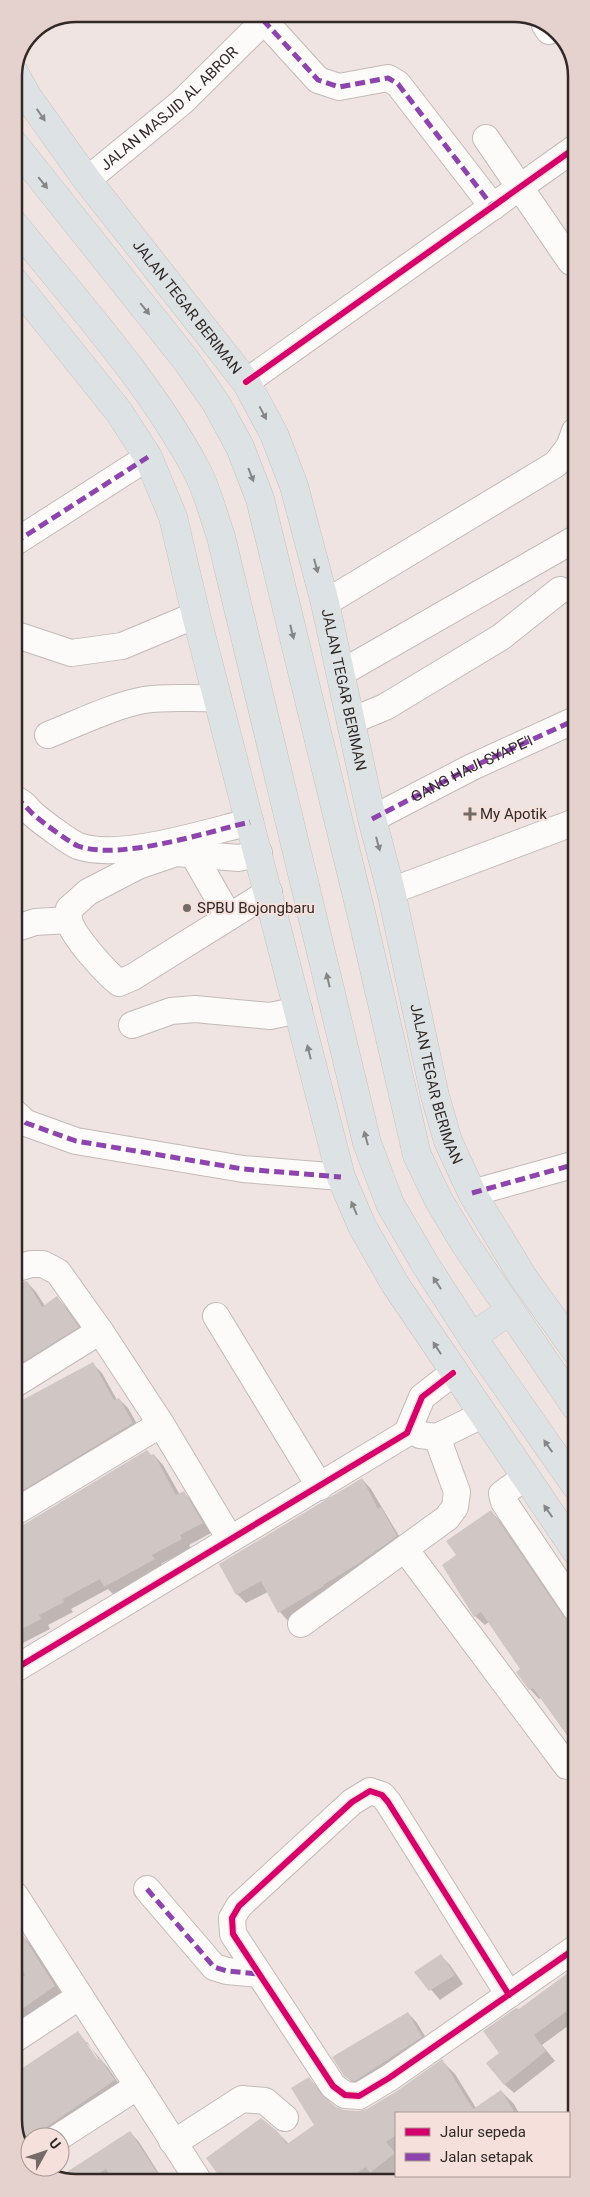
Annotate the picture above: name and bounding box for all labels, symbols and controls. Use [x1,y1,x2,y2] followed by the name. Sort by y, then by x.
[97,43,242,174] street label: JALAN MASJID AL ABROR
[36,108,46,122] one-way arrow
[38,176,49,189] one-way arrow
[129,236,245,378] street label: JALAN TEGAR BERIMAN
[140,303,151,316] one-way arrow
[259,406,267,421] one-way arrow
[247,468,255,483] one-way arrow
[312,559,320,574] one-way arrow
[317,607,370,773] street label: JALAN TEGAR BERIMAN
[289,624,297,639] one-way arrow
[408,731,536,806] street label: GANG HAJI SYAPE'I
[480,805,547,823] place label: My Apotik
[464,808,476,820] marker: My Apotik
[375,837,383,852] one-way arrow
[197,899,315,917] place label: SPBU Bojongbaru
[181,902,193,914] marker: SPBU Bojongbaru
[324,972,332,987] one-way arrow
[406,1002,466,1167] street label: JALAN TEGAR BERIMAN
[305,1045,313,1060] one-way arrow
[362,1130,370,1145] one-way arrow
[350,1201,358,1215] one-way arrow
[433,1276,442,1289] one-way arrow
[432,1341,441,1354] one-way arrow
[543,1439,553,1453] one-way arrow
[543,1504,553,1517] one-way arrow
[395,2112,570,2177] legend
[440,2123,526,2141] text: Jalur sepeda
[20,2127,70,2177] north arrow
[46,2135,64,2152] text: U
[440,2148,534,2166] text: Jalan setapak

